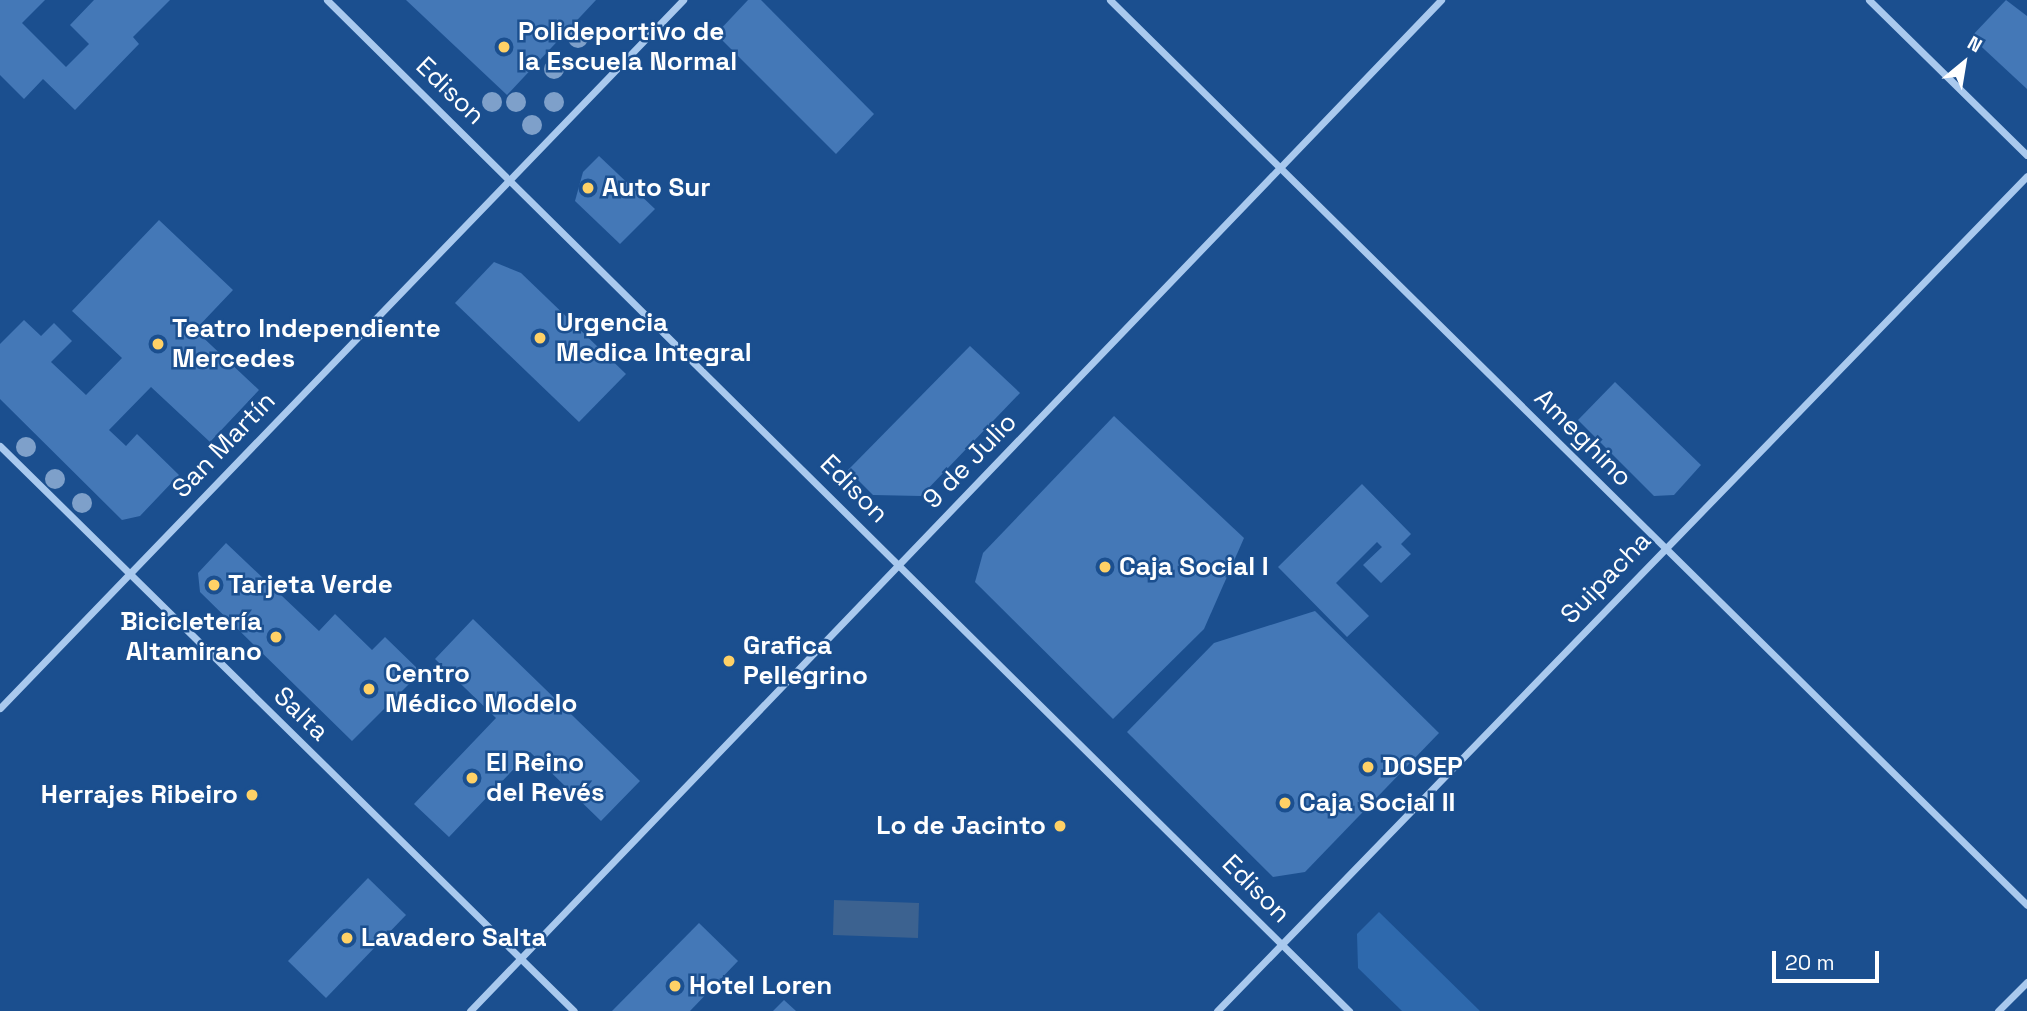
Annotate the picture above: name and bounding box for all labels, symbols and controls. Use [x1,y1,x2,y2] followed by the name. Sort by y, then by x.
[518,16,737,78] place label: Polideportivo de la Escuela Normal
[1929,28,1999,98] north arrow
[1963,30,1987,58] text: N
[496,39,512,55] marker: Polideportivo de la Escuela Normal
[409,51,491,131] street label: Edison
[602,172,710,204] place label: Auto Sur
[580,180,596,196] marker: Auto Sur
[556,307,752,368] place label: Urgencia Medica Integral
[172,313,441,374] place label: Teatro Independiente Mercedes
[530,328,550,348] marker: Urgencia Medica Integral
[150,336,166,352] marker: Teatro Independiente Mercedes
[1528,383,1638,493] street label: Ameghino
[166,386,282,504] street label: San Martín
[917,407,1023,515] street label: 9 de Julio
[813,448,895,530] street label: Edison
[1554,525,1658,631] street label: Suipacha
[1119,551,1269,583] place label: Caja Social I
[1097,559,1113,575] marker: Caja Social I
[228,569,393,601] place label: Tarjeta Verde
[206,577,222,593] marker: Tarjeta Verde
[120,606,262,668] place label: Bicicletería Altamirano
[268,629,284,645] marker: Bicicletería Altamirano
[743,630,868,692] place label: Grafica Pellegrino
[721,653,737,669] marker: Grafica Pellegrino
[385,658,577,720] place label: Centro Médico Modelo
[359,679,379,699] marker: Centro Médico Modelo
[267,681,335,747] street label: Salta
[486,747,605,808] place label: El Reino del Revés
[1382,751,1463,783] place label: DOSEP
[1360,759,1376,775] marker: DOSEP
[464,770,480,786] marker: El Reino del Revés
[41,779,238,811] place label: Herrajes Ribeiro
[244,787,260,803] marker: Herrajes Ribeiro
[1299,787,1455,819] place label: Caja Social II
[1277,795,1293,811] marker: Caja Social II
[876,810,1046,842] place label: Lo de Jacinto
[1052,818,1068,834] marker: Lo de Jacinto
[1215,848,1297,930] street label: Edison
[361,922,547,954] place label: Lavadero Salta
[339,930,355,946] marker: Lavadero Salta
[1775,937,1882,981] scale bar
[1785,949,1835,976] text: 20 m
[689,970,832,1002] place label: Hotel Loren
[667,978,683,994] marker: Hotel Loren

